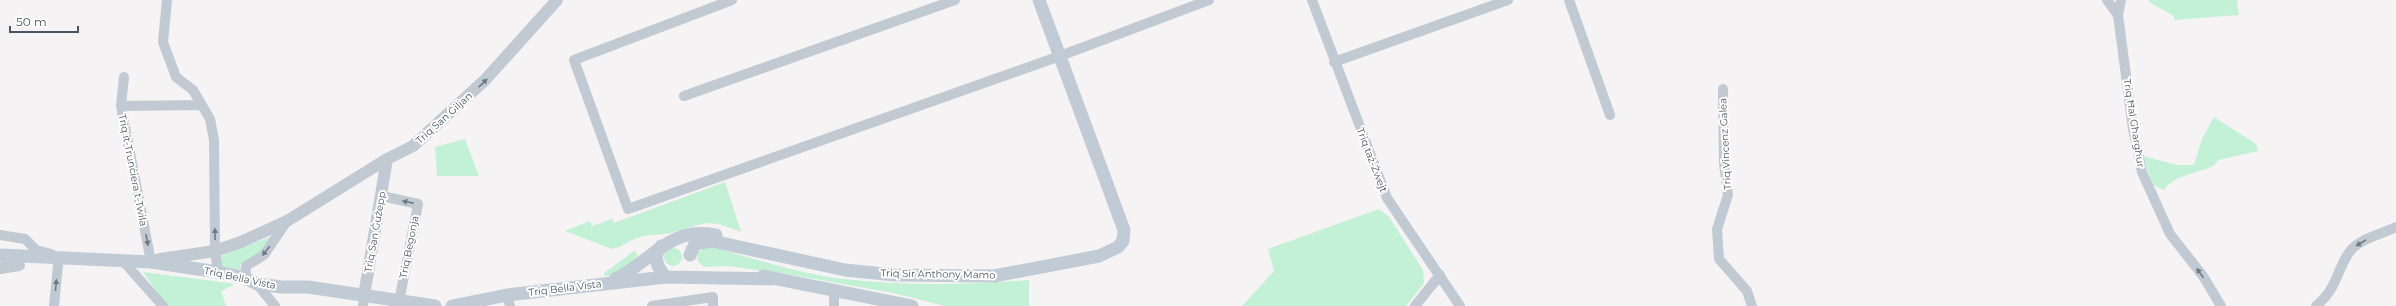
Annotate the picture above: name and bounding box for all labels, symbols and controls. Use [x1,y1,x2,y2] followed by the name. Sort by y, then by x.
[10,8,78,34] scale bar
[16,14,47,29] text: 50 m
[478,78,488,88] one-way arrow
[2121,78,2147,168] street label: Triq Ħal Għargħur
[413,89,475,147] street label: Triq San Ġiljan
[1716,98,1734,190] street label: Triq Vincenz Galea
[116,113,150,227] street label: Triq it-Trunċiera t-Twila
[1354,126,1390,194] street label: Triq taż-Żwejt
[361,190,389,274] street label: Triq San Ġużepp
[402,199,414,205] one-way arrow
[397,214,421,280] street label: Triq Begonja
[212,227,218,240] one-way arrow
[144,234,150,246] one-way arrow
[2355,240,2367,247] one-way arrow
[261,246,270,257] one-way arrow
[203,264,277,292] street label: Triq Bella Vista
[880,266,996,282] street label: Triq Sir Anthony Mamo
[2196,267,2204,278] one-way arrow
[528,277,602,299] street label: Triq Bella Vista
[53,279,59,291] one-way arrow

